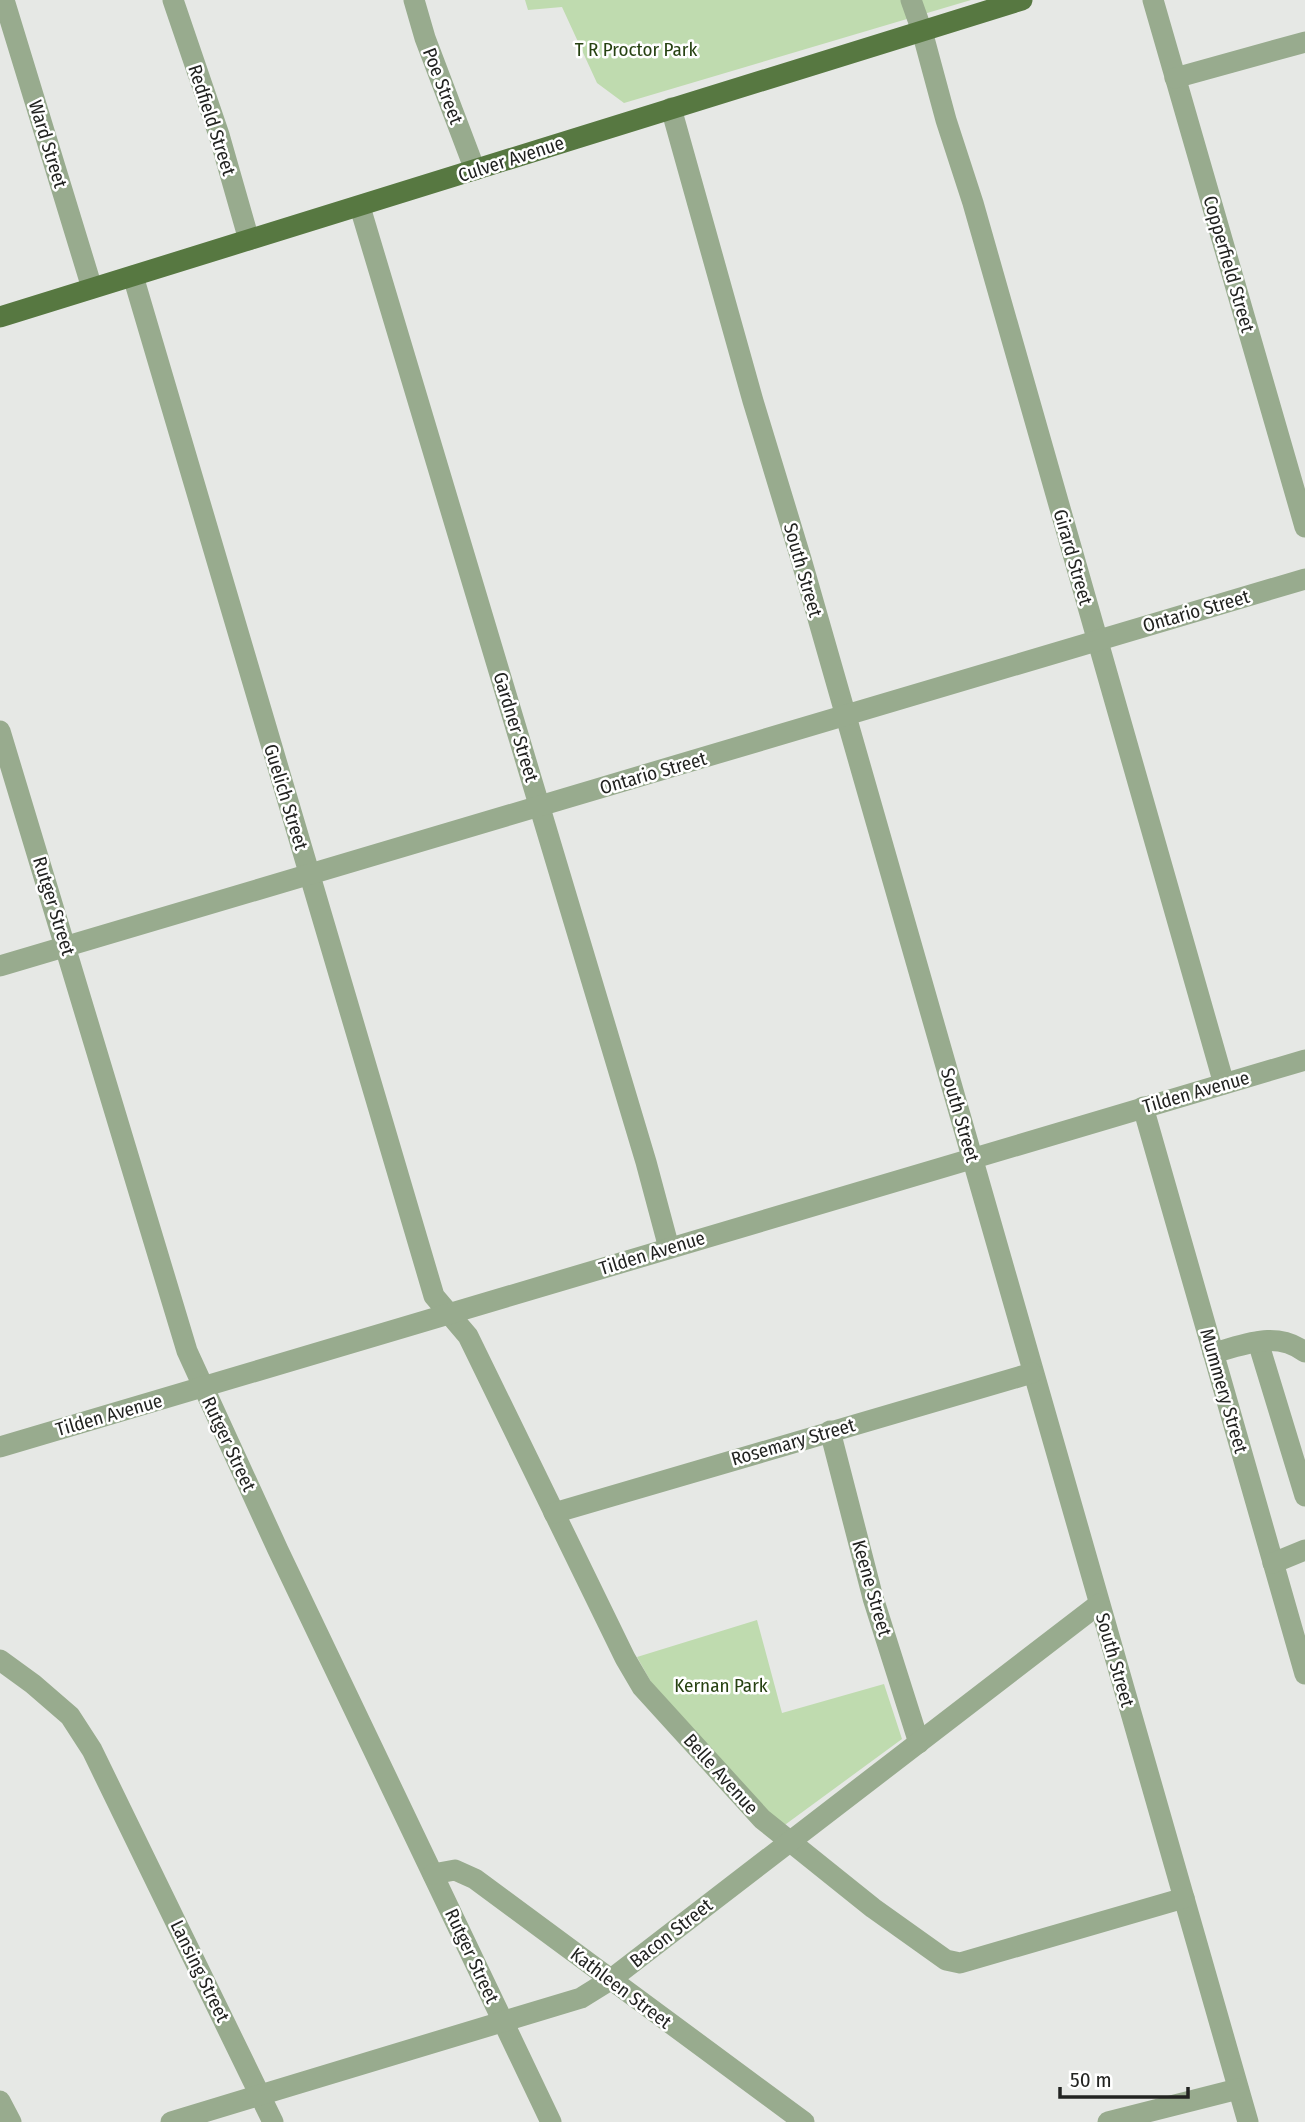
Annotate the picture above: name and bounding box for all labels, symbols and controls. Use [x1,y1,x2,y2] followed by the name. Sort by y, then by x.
[575,38,697,61] park label: T R Proctor Park
[418,45,468,128] street label: Poe Street
[183,62,241,179] street label: Redfield Street
[24,97,72,191] street label: Ward Street
[455,131,567,187] street label: Culver Avenue
[1198,193,1260,336] street label: Copperfield Street
[1048,506,1098,608] street label: Girard Street
[779,520,828,620] street label: South Street
[1140,585,1253,637] street label: Ontario Street
[488,669,544,785] street label: Gardner Street
[259,741,313,853] street label: Guelich Street
[597,747,710,799] street label: Ontario Street
[28,854,80,959] street label: Rutger Street
[936,1065,985,1165] street label: South Street
[1140,1066,1252,1118] street label: Tilden Avenue
[596,1226,708,1280] street label: Tilden Avenue
[1195,1326,1253,1457] street label: Mummery Street
[53,1389,165,1441] street label: Tilden Avenue
[197,1393,261,1496] street label: Rutger Street
[728,1413,858,1471] street label: Rosemary Street
[847,1537,897,1640] street label: Keene Street
[1091,1610,1140,1710] street label: South Street
[674,1674,768,1697] park label: Kernan Park
[679,1729,763,1819] street label: Belle Avenue
[625,1893,718,1972] street label: Bacon Street
[440,1905,504,2008] street label: Rutger Street
[165,1916,235,2026] street label: Lansing Street
[566,1943,677,2034] street label: Kathleen Street
[1060,2056,1188,2100] scale bar
[1070,2067,1112,2093] text: 50 m

